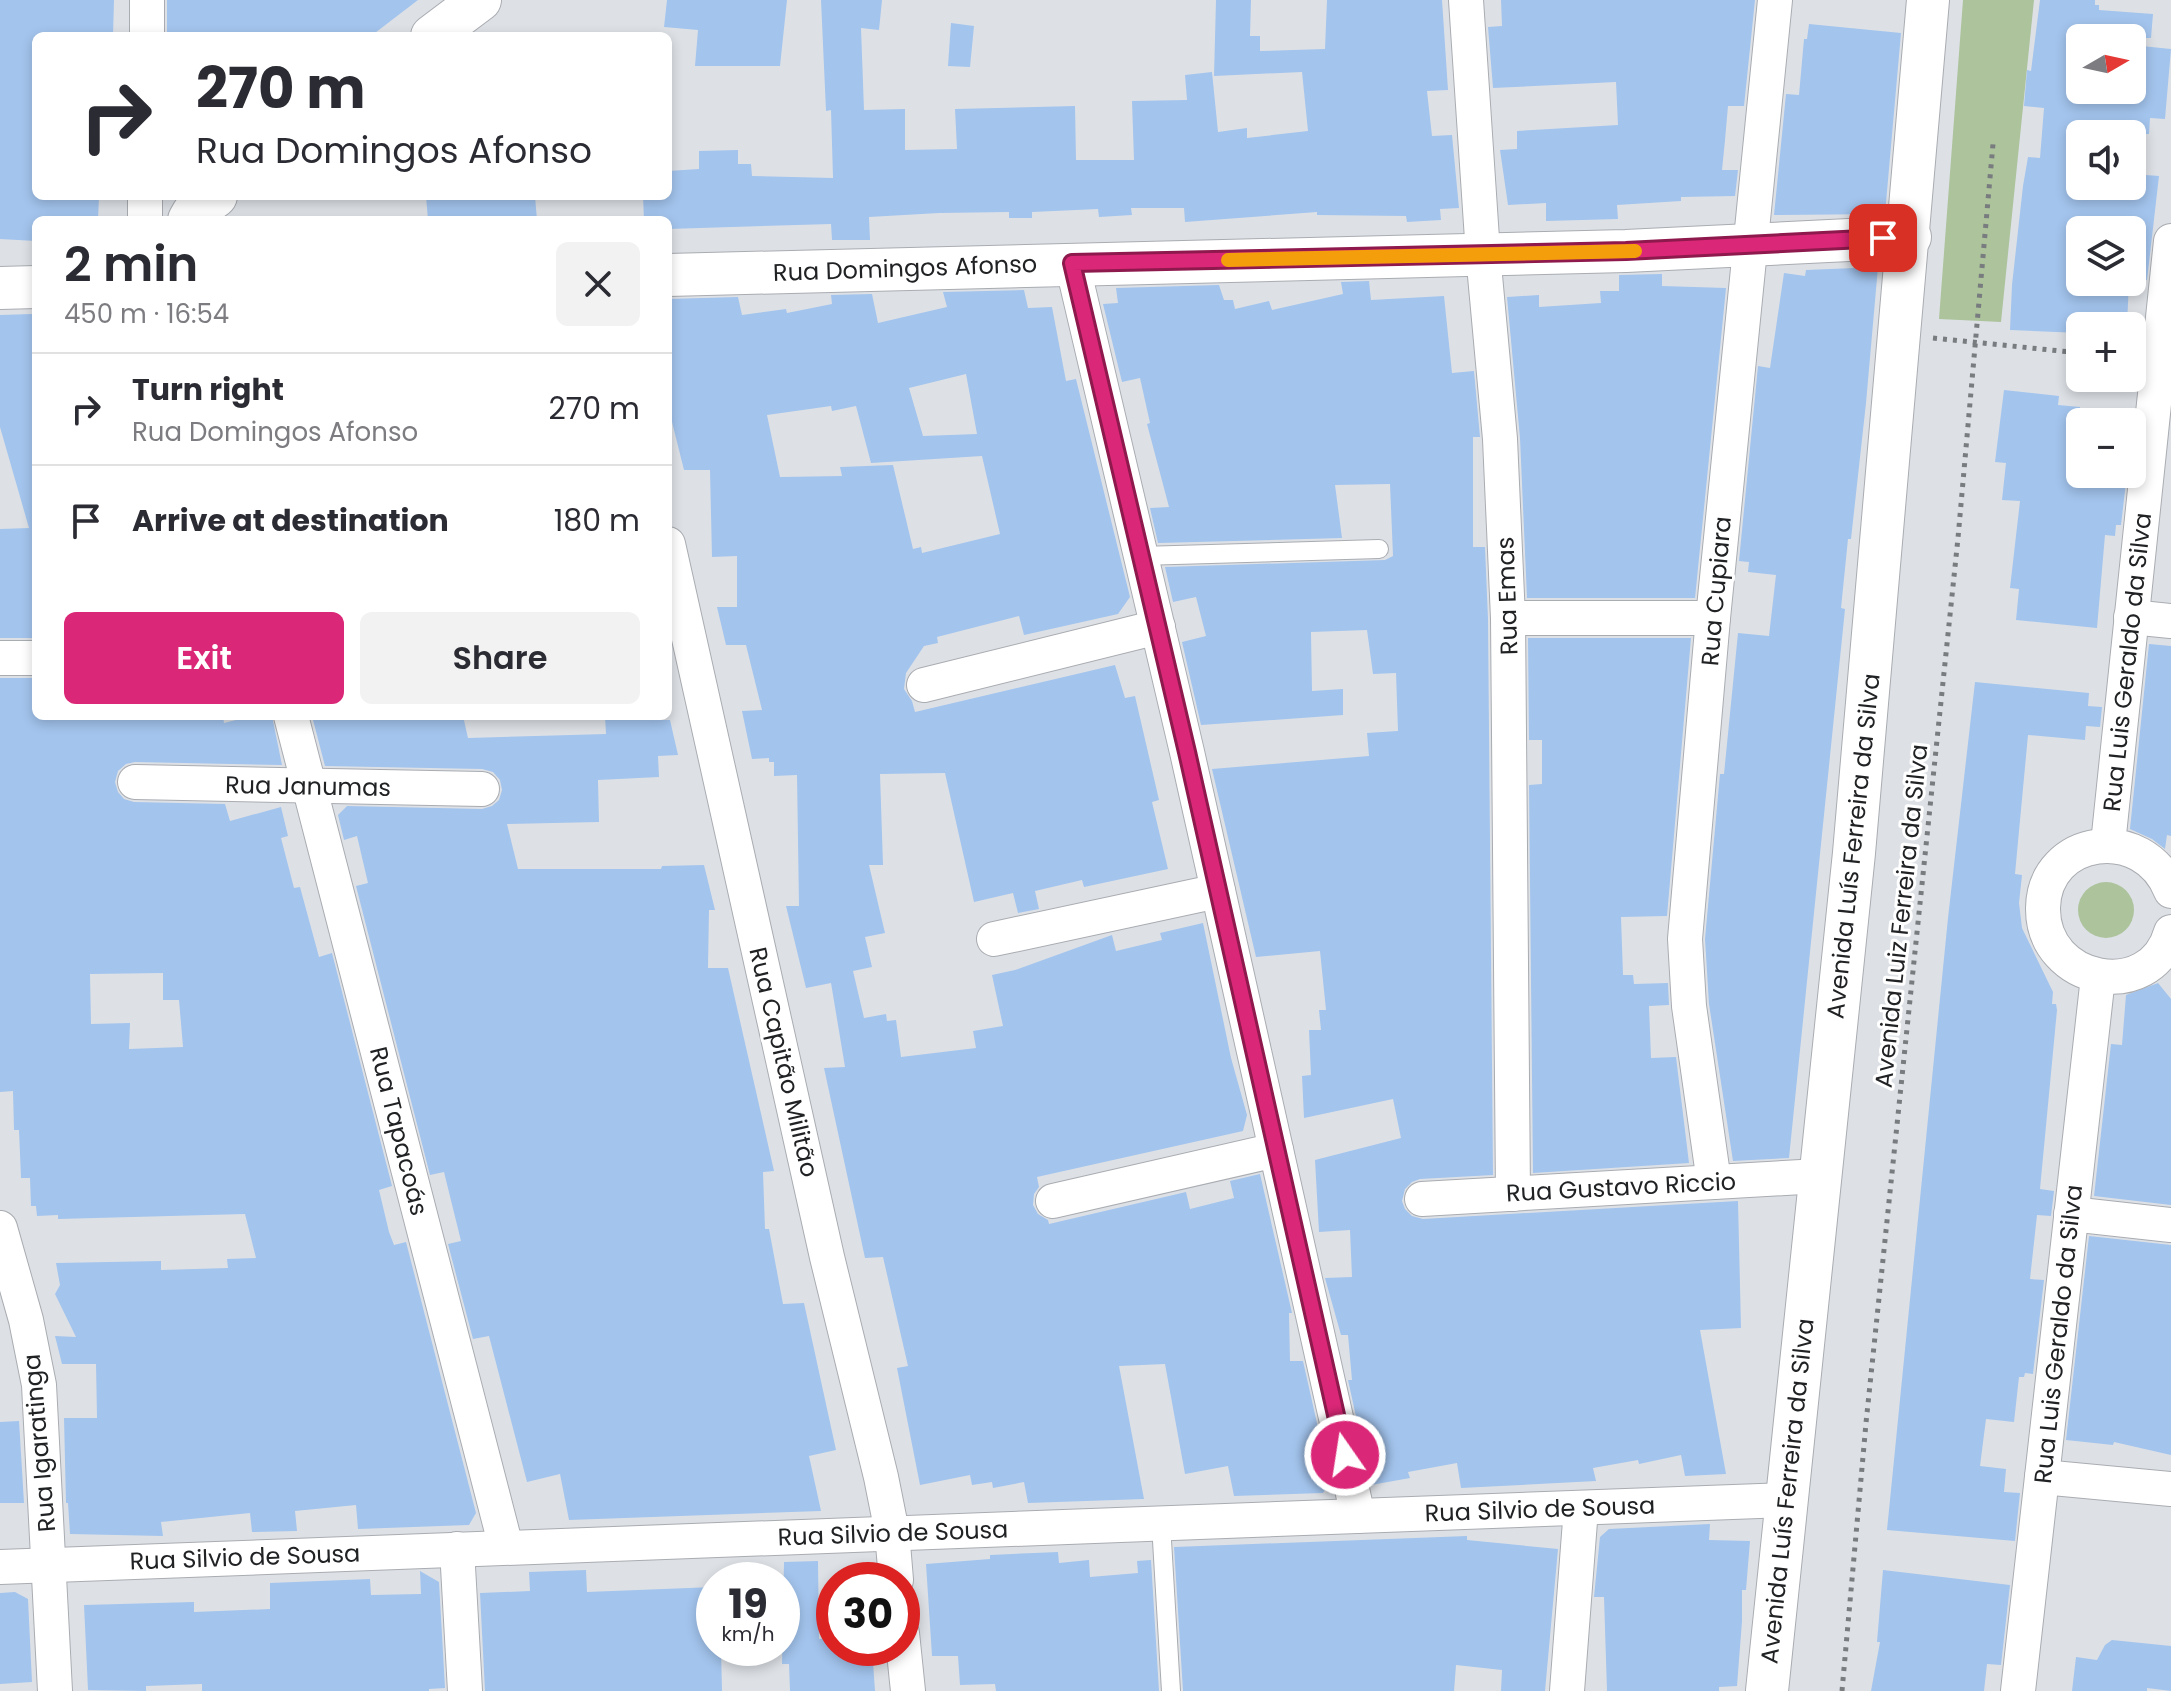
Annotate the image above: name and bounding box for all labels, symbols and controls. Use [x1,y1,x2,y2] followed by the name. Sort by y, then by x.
[2066,24,2146,104] north arrow
[2066,24,2146,488] map controls
[196,49,366,128] text: 270 m
[64,64,168,168] icon: right
[2066,120,2146,200] button: sound
[196,125,592,176] text: Rua Domingos Afonso
[1849,204,1917,272] pin
[1861,216,1905,260] icon: arrive
[2066,216,2146,296] button: layers
[64,231,198,298] text: 2 min
[556,242,640,326] button: close
[772,247,1038,289] street label: Rua Domingos Afonso
[64,296,229,332] text: 450 m · 16:54
[2066,312,2146,392] button: +
[132,368,284,411] text: Turn right
[64,387,108,431] icon: right
[549,387,640,430] text: 270 m
[2066,408,2146,488] button: −
[132,414,418,450] text: Rua Domingos Afonso
[64,499,108,543] icon: arrive
[132,499,449,542] text: Arrive at destination
[554,499,640,542] text: 180 m
[2095,511,2159,813] street label: Rua Luis Geraldo da Silva
[1693,515,1739,667] street label: Rua Cupiara
[1488,536,1526,656] street label: Rua Emas
[64,612,344,704] button: Exit
[360,612,640,704] button: Share
[1818,672,1888,1020] street label: Avenida Luís Ferreira da Silva
[1867,743,1935,1089] street label: Avenida Luiz Ferreira da Silva
[225,768,391,804] street label: Rua Janumas
[742,944,826,1180] street label: Rua Capitão Militão
[362,1043,436,1219] street label: Rua Tapacoás
[1505,1164,1737,1210] street label: Rua Gustavo Riccio
[2026,1183,2090,1485] street label: Rua Luis Geraldo da Silva
[1752,1317,1822,1665] street label: Avenida Luís Ferreira da Silva
[15,1353,63,1533] street label: Rua Igaratinga
[1303,1413,1387,1497] position arrow
[1424,1488,1656,1530] street label: Rua Silvio de Sousa
[777,1512,1009,1554] street label: Rua Silvio de Sousa
[129,1536,361,1578] street label: Rua Silvio de Sousa
[816,1562,920,1666] speed limit sign: 30
[728,1576,768,1632] text: 19
[721,1620,775,1648] text: km/h

